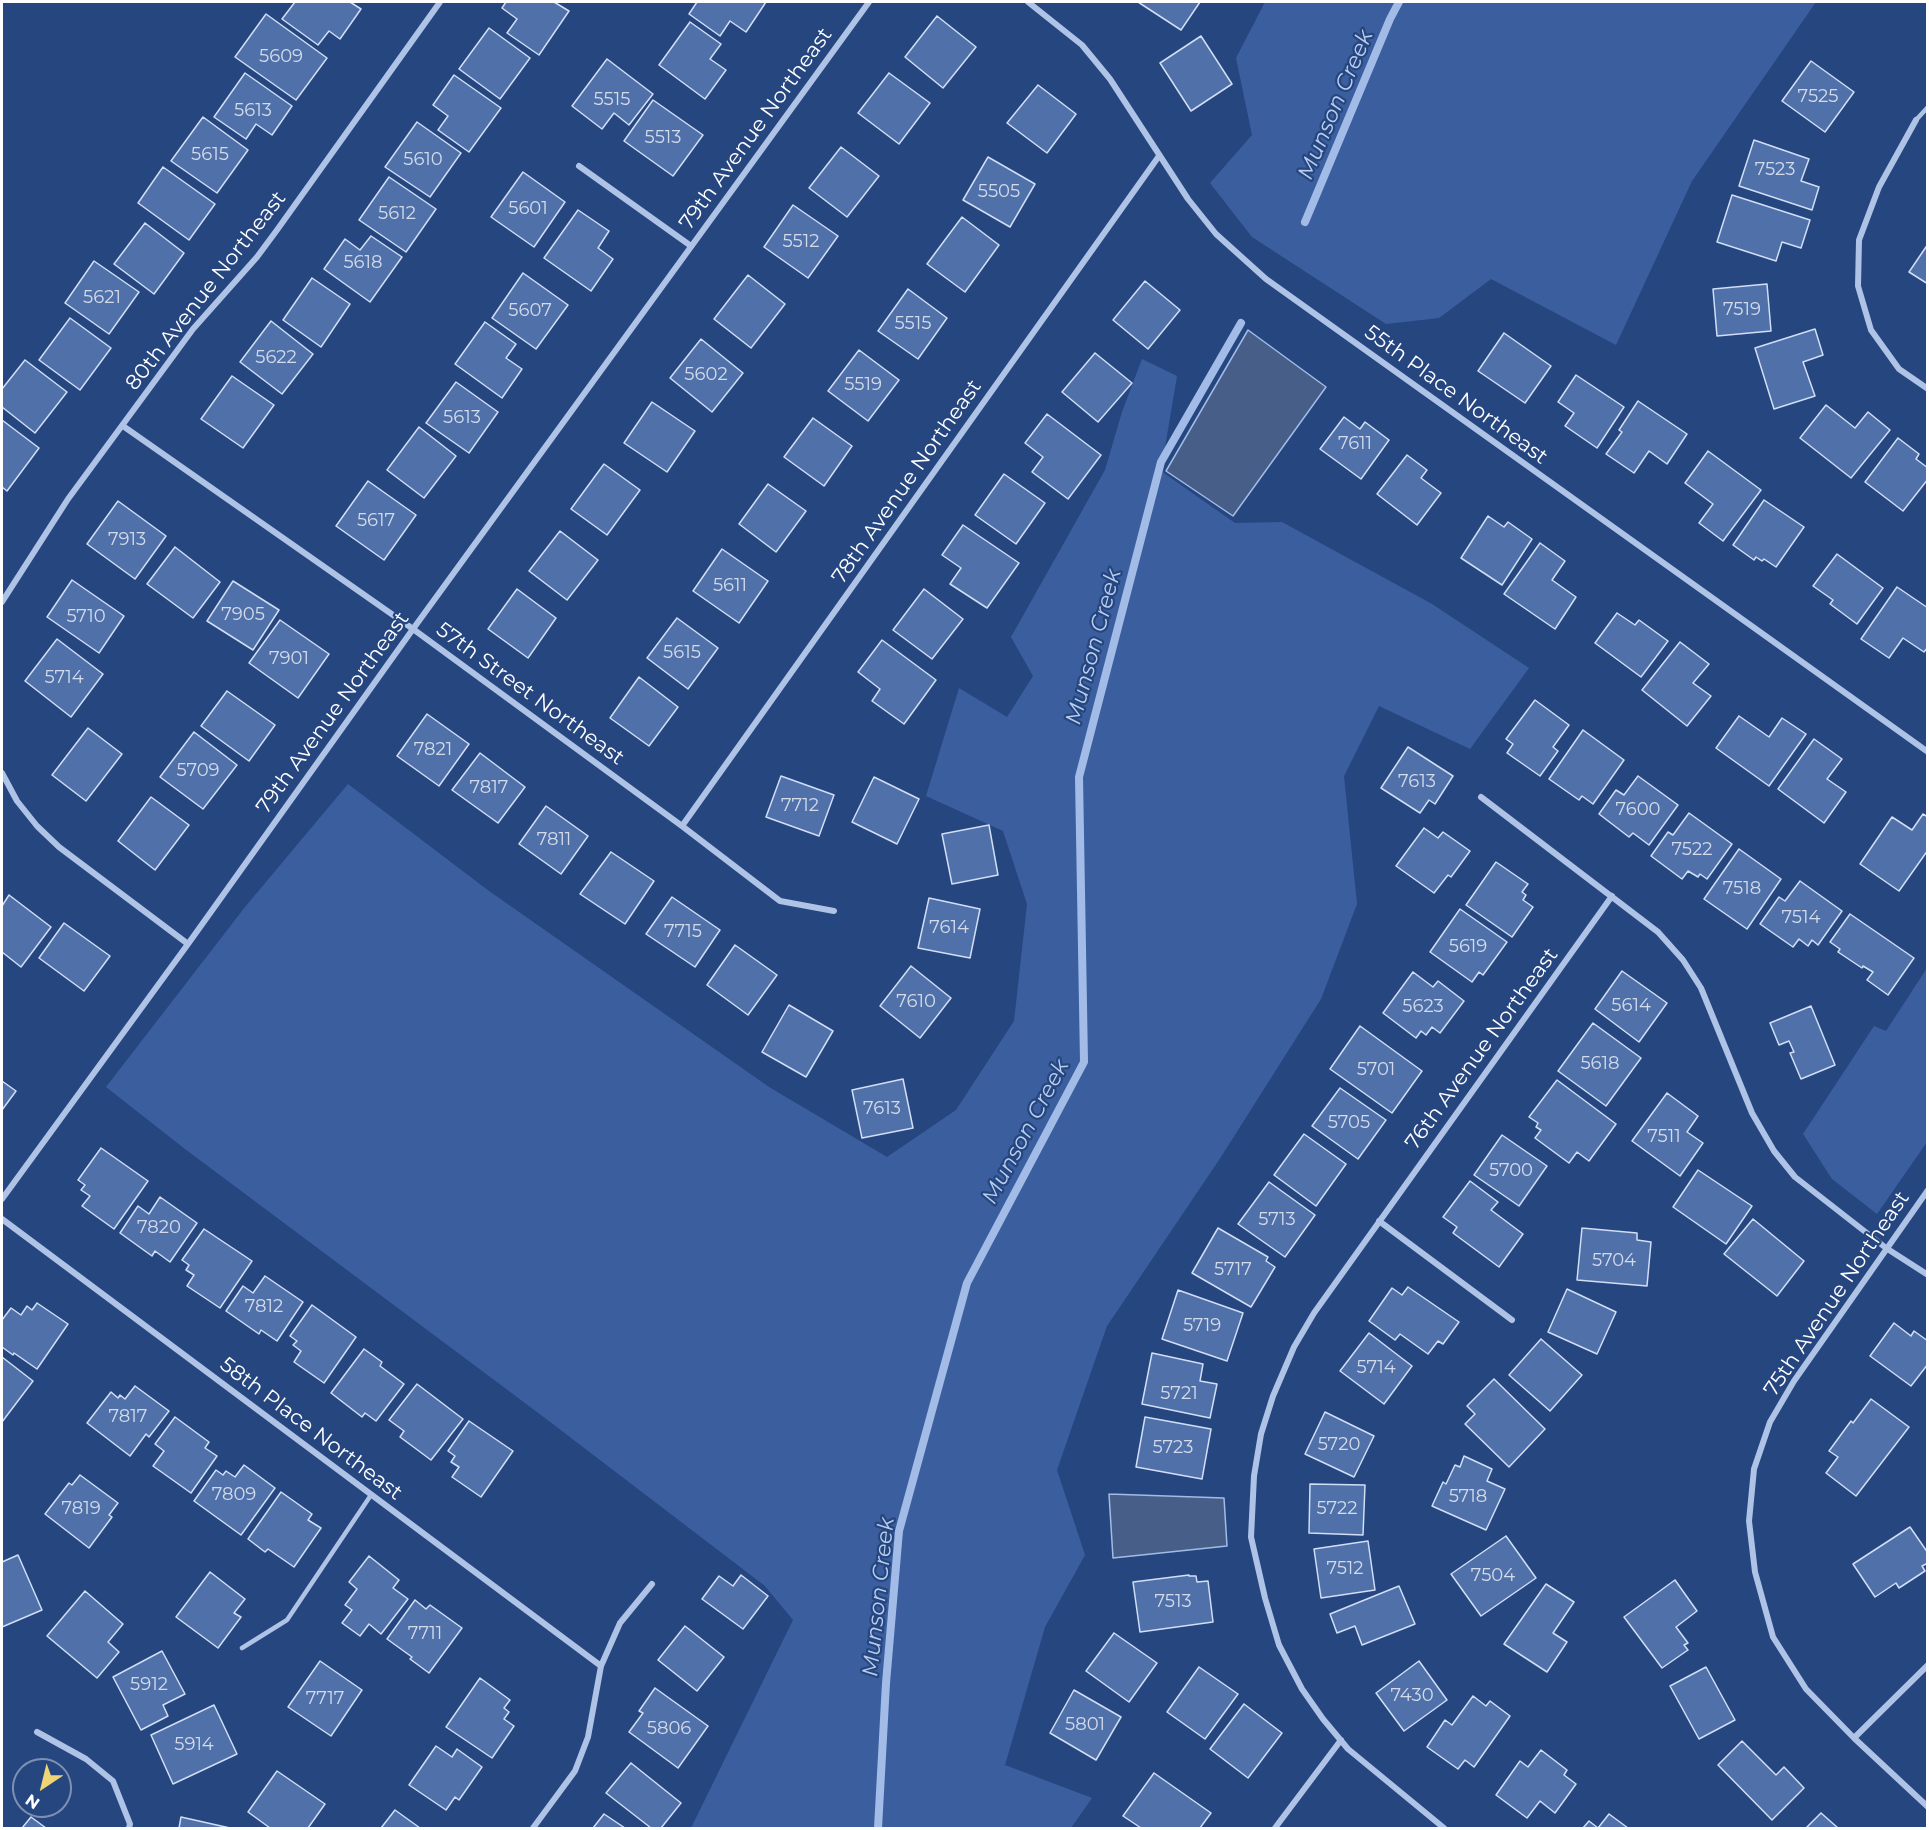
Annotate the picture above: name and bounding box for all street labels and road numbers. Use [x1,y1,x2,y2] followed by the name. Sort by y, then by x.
[674,23,838,235] street label: 79th Avenue Northeast
[120,186,292,396] street label: 80th Avenue Northeast
[1360,320,1552,470] street label: 55th Place Northeast
[827,375,987,589] street label: 78th Avenue Northeast
[251,607,415,819] street label: 79th Avenue Northeast
[431,617,629,771] street label: 57th Street Northeast
[1400,943,1564,1155] street label: 76th Avenue Northeast
[1759,1187,1915,1401] street label: 75th Avenue Northeast
[215,1352,407,1506] street label: 58th Place Northeast

